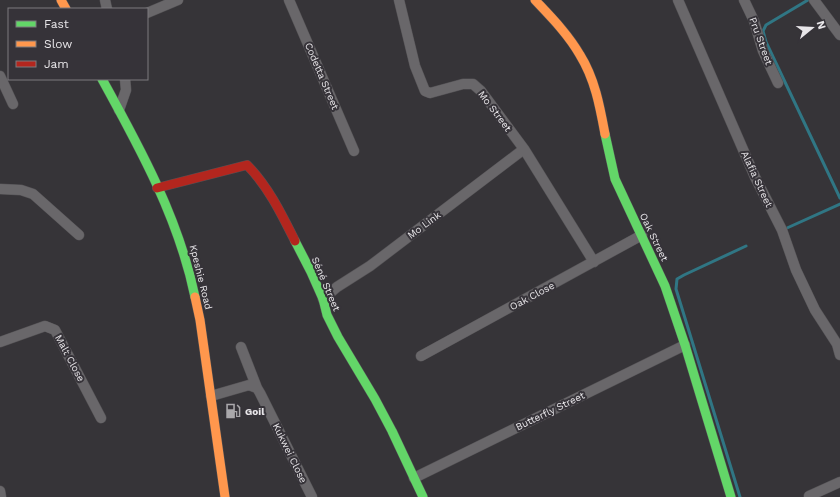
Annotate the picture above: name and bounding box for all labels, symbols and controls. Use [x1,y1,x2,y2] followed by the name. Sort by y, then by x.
[8,8,148,80] legend
[792,8,832,48] north arrow
[747,16,775,67] street label: Pru Street
[44,17,69,31] text: Fast
[814,19,828,31] text: N
[44,37,72,51] text: Slow
[303,41,341,112] street label: Codetta Street
[44,57,69,71] text: Jam
[476,89,514,134] street label: Mo Street
[739,149,775,210] street label: Alafia Street
[405,209,443,241] street label: Mo Link
[638,211,671,264] street label: Oak Street
[188,243,214,311] street label: Kpeshie Road
[310,255,343,313] street label: Séné Street
[508,280,556,312] street label: Oak Close
[53,333,87,384] street label: Malt Close
[514,389,587,432] street label: Butterfly Street
[224,402,242,420] fuel station icon: Goil
[245,406,265,417] place label: Goil
[271,421,309,485] street label: Kukwei Close

